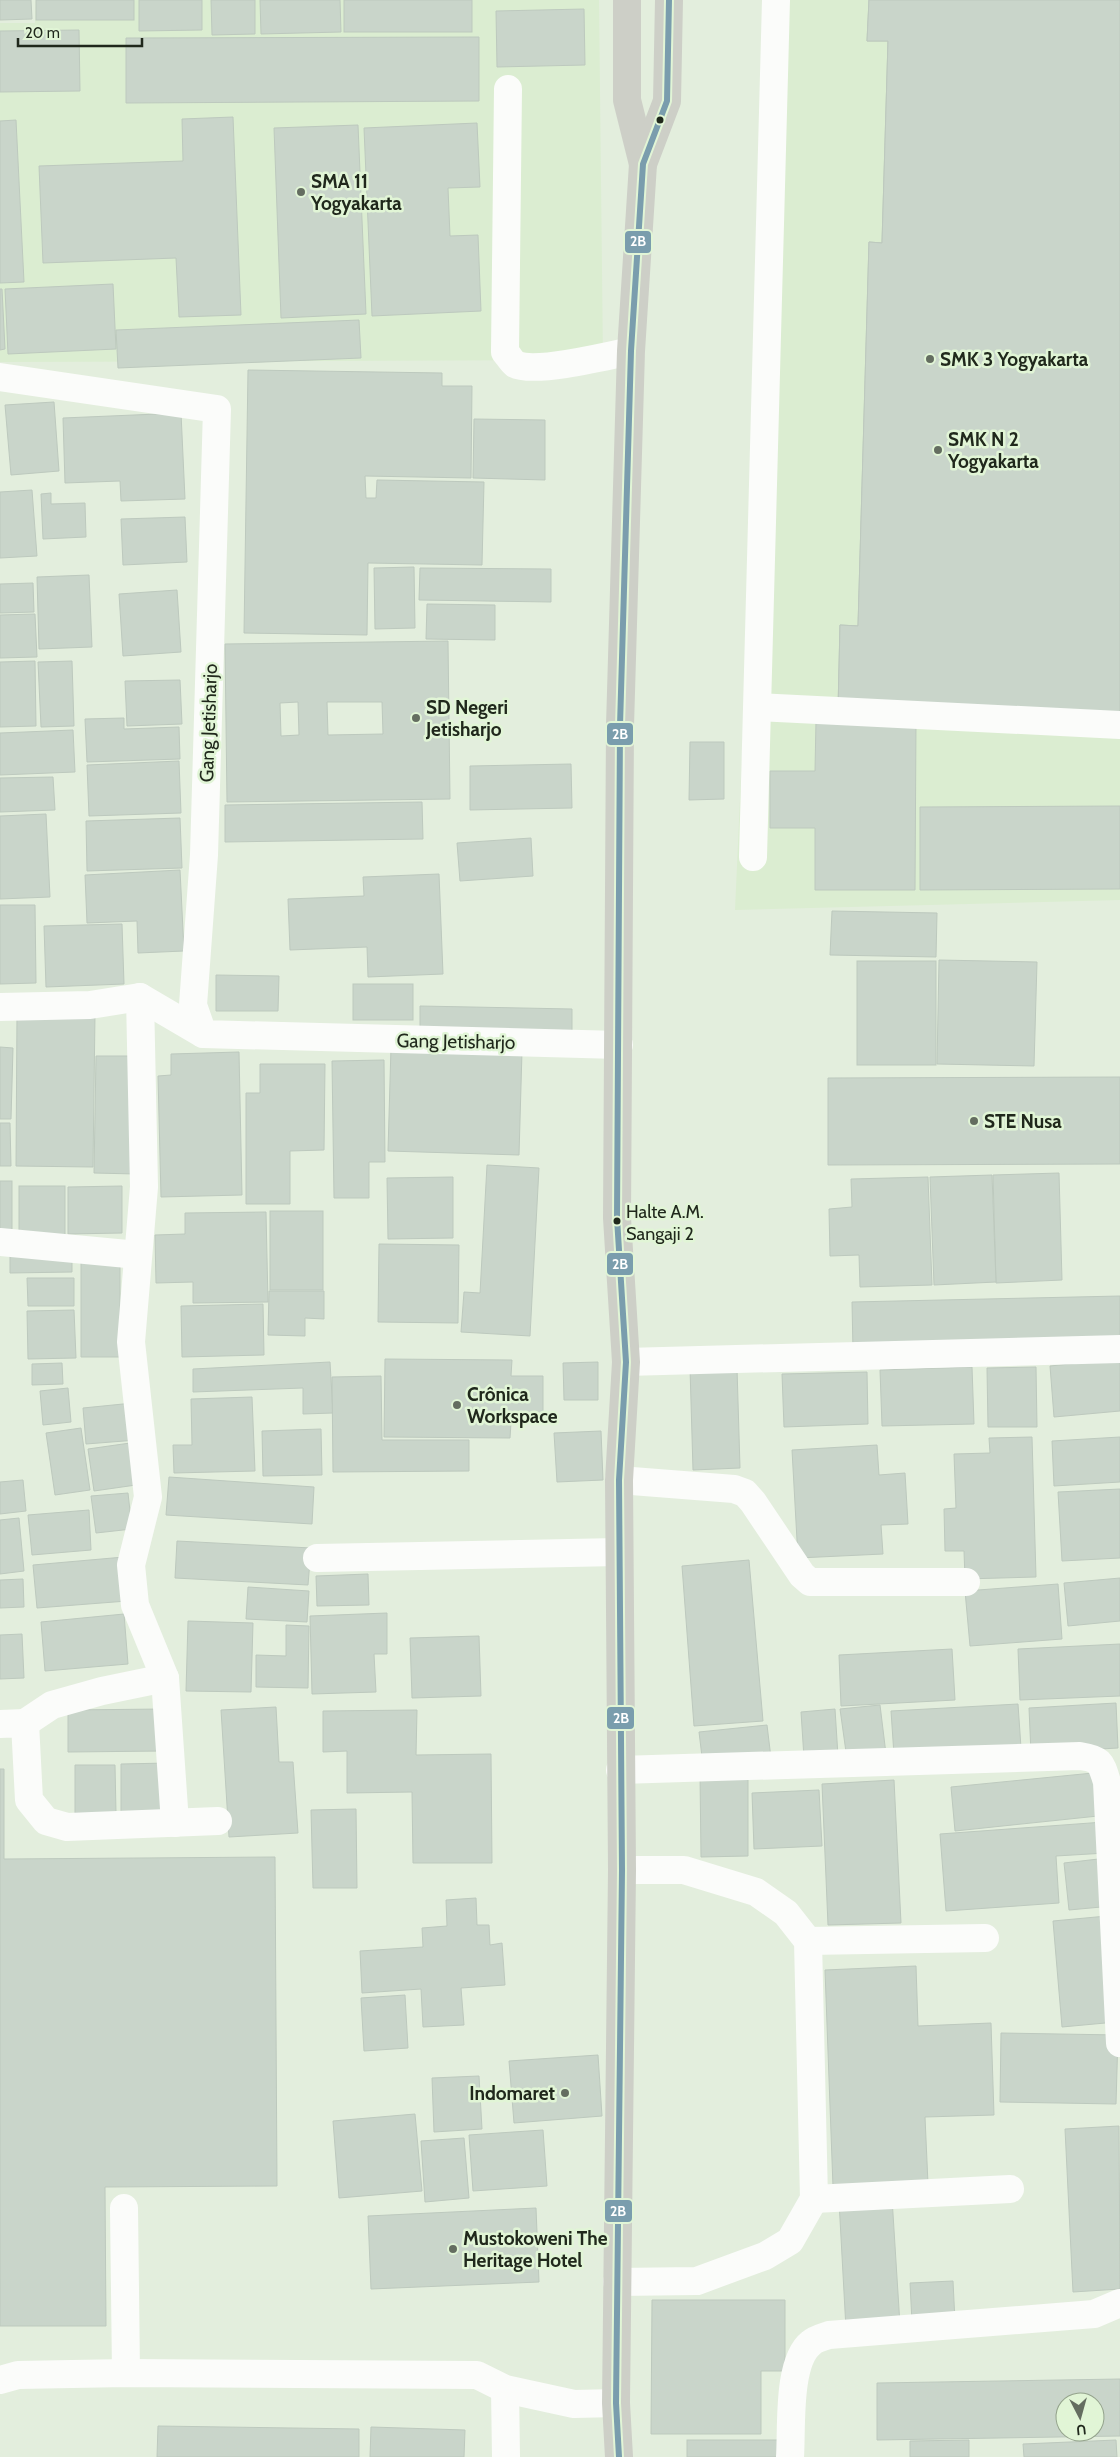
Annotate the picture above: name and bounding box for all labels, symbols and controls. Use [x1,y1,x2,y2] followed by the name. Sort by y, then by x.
[18,15,141,47] scale bar
[25,24,60,42] text: 20 m
[655,115,665,125] unlabelled marker
[310,170,402,215] place label: SMA 11 Yogyakarta
[295,186,307,198] marker: SMA 11 Yogyakarta
[624,230,652,254] line badge: 2B
[630,232,646,250] text: 2B
[940,348,1089,371] place label: SMK 3 Yogyakarta
[924,353,936,365] marker: SMK 3 Yogyakarta
[947,428,1039,473] place label: SMK N 2 Yogyakarta
[932,444,944,456] marker: SMK N 2 Yogyakarta
[195,663,222,783] street label: Gang Jetisharjo
[425,696,508,741] place label: SD Negeri Jetisharjo
[410,712,422,724] marker: SD Negeri Jetisharjo
[606,722,634,746] line badge: 2B
[612,725,628,743] text: 2B
[396,1029,516,1054] street label: Gang Jetisharjo
[984,1110,1062,1133] place label: STE Nusa
[968,1115,980,1127] marker: STE Nusa
[626,1201,704,1245] place label: Halte A.M. Sangaji 2
[612,1216,622,1226] marker: Halte A.M. Sangaji 2
[606,1252,634,1276] line badge: 2B
[612,1255,628,1273] text: 2B
[467,1383,558,1428] place label: Crônica Workspace
[451,1399,463,1411] marker: Crônica Workspace
[606,1706,635,1730] line badge: 2B
[613,1709,629,1727] text: 2B
[469,2082,555,2105] place label: Indomaret
[559,2087,571,2099] marker: Indomaret
[604,2199,633,2223] line badge: 2B
[610,2202,626,2220] text: 2B
[463,2227,608,2272] place label: Mustokoweni The Heritage Hotel
[447,2243,459,2255] marker: Mustokoweni The Heritage Hotel
[1055,2392,1105,2442] north arrow
[1075,2420,1087,2439] text: U

